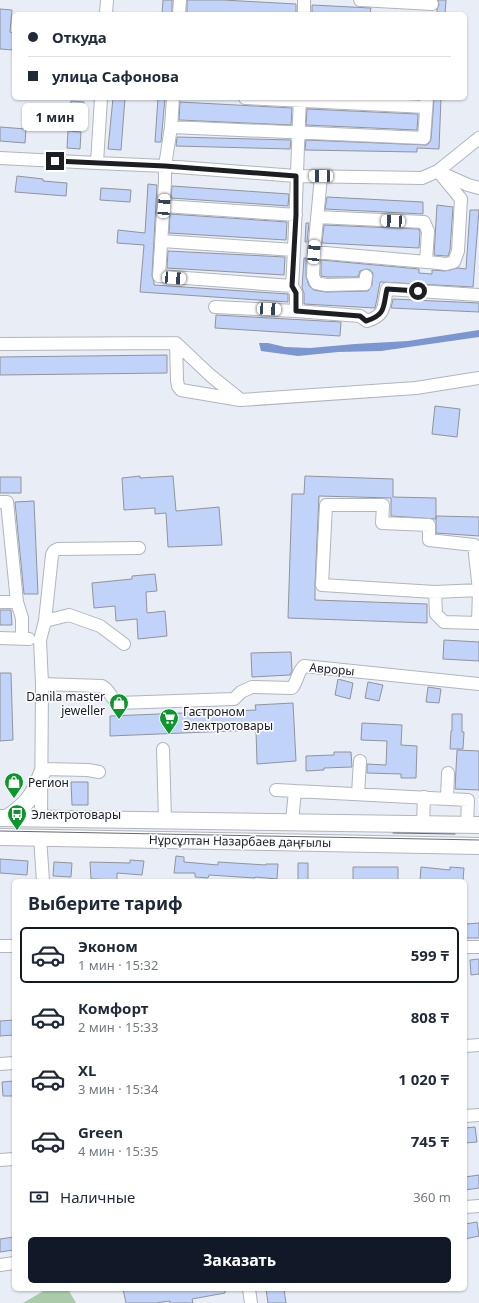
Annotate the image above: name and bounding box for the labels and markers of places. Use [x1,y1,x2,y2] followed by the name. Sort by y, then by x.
[26,688,105,719] place label: Danila master jeweller
[108,692,130,720] shop icon: Danila master jeweller
[183,703,273,734] place label: Гастроном Электротовары
[158,707,180,735] supermarket icon: Гастроном Электротовары
[3,771,25,799] shop icon: Регион
[28,774,69,791] place label: Регион
[6,803,28,831] bus stop icon: Электротовары
[31,806,121,823] place label: Электротовары

